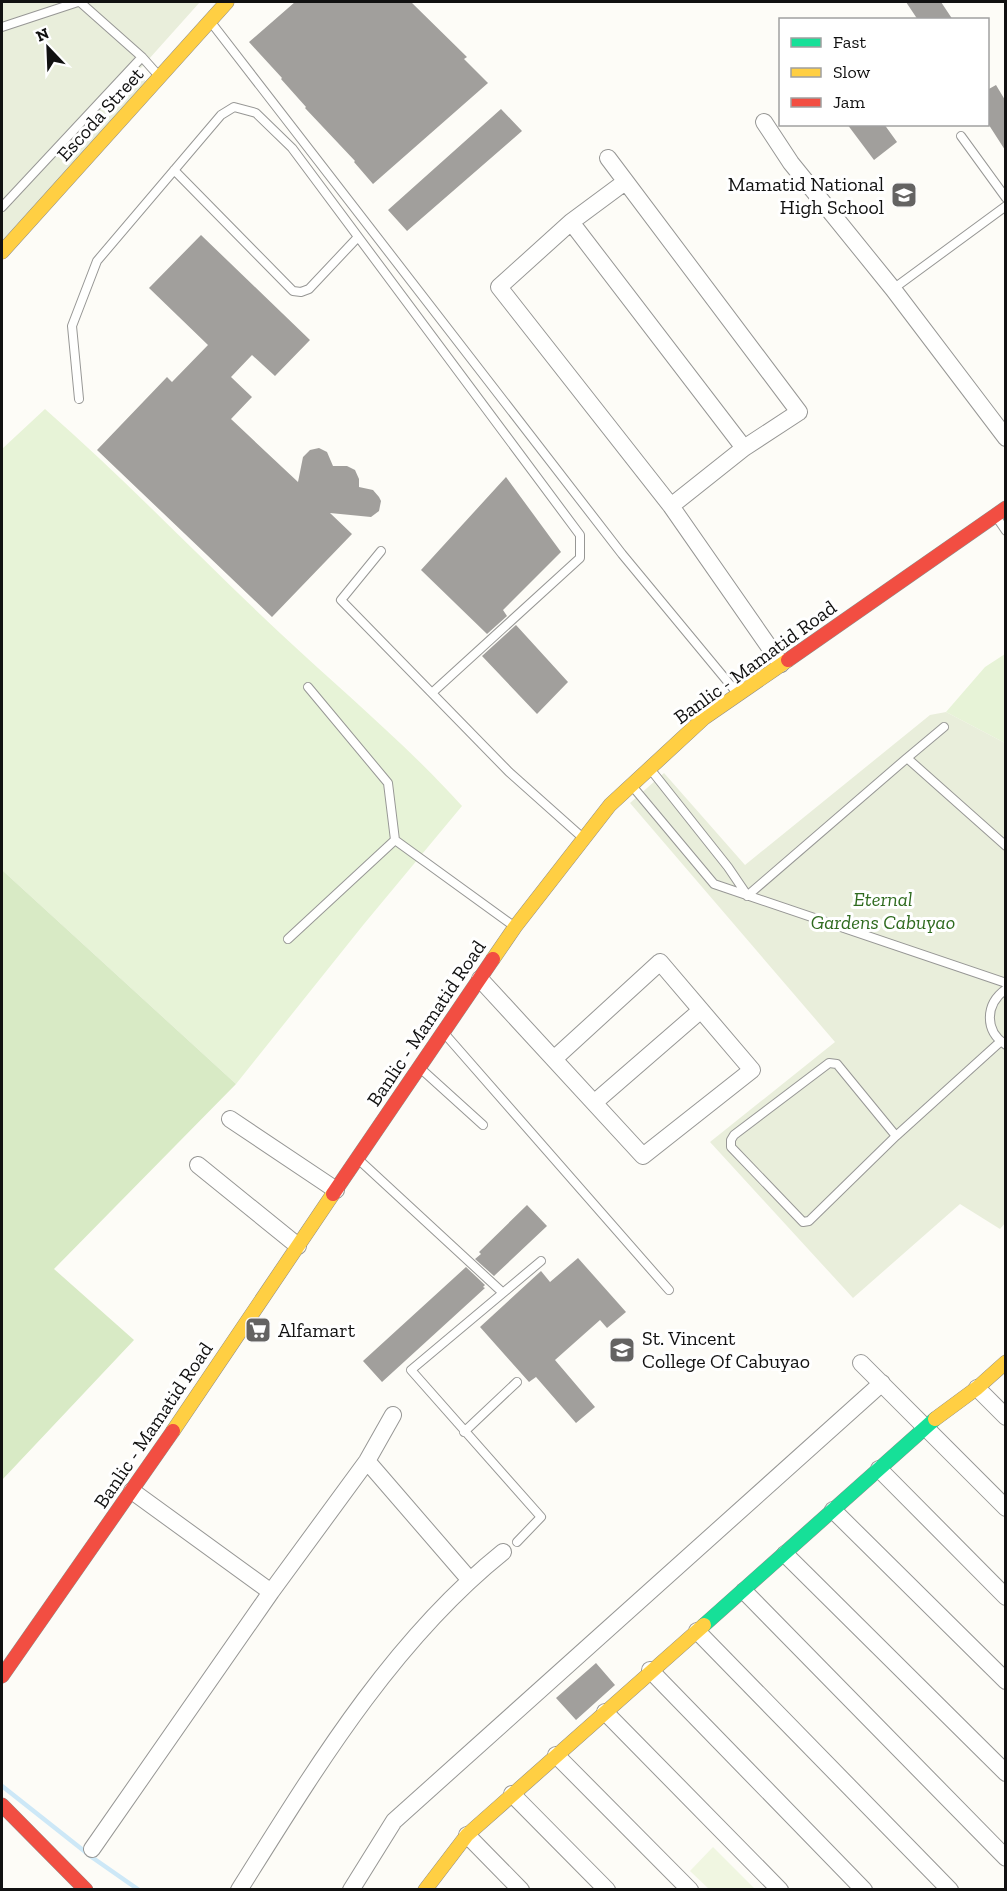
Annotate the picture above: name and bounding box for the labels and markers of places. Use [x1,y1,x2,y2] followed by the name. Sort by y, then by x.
[728,172,884,219] place label: Mamatid National High School
[889,180,919,210] school or university icon: Mamatid National High School
[243,1315,273,1345] supermarket icon: Alfamart
[278,1318,356,1342] place label: Alfamart
[642,1326,810,1373] place label: St. Vincent College Of Cabuyao
[607,1335,637,1365] school or university icon: St. Vincent College Of Cabuyao

